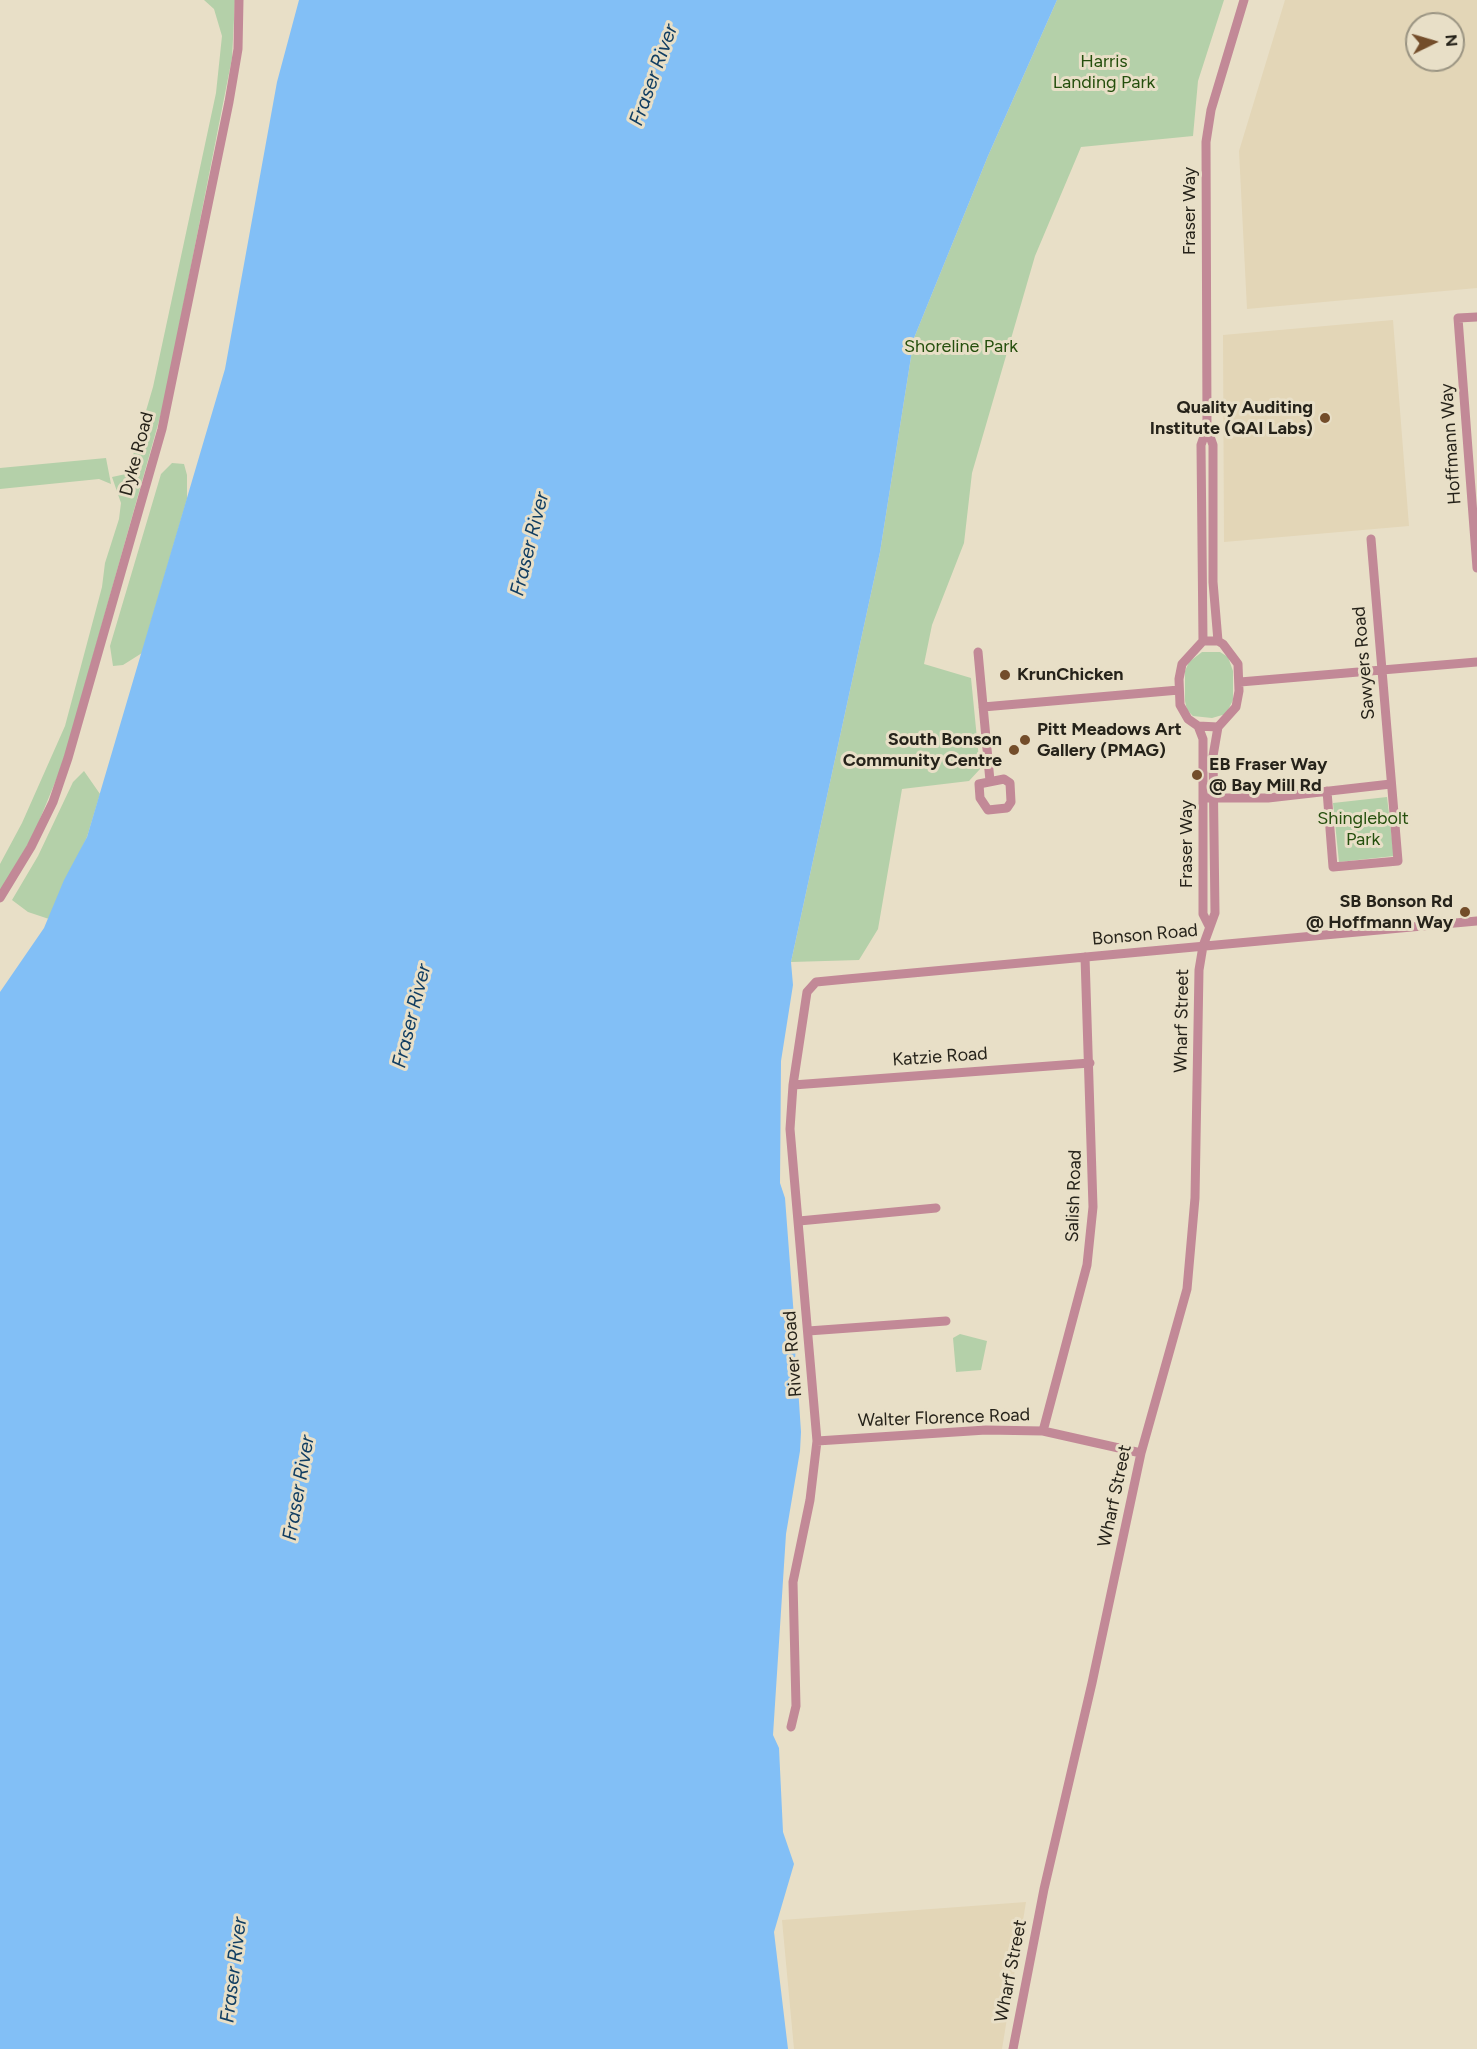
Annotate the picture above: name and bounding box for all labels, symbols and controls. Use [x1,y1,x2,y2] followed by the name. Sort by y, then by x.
[1405,12,1465,72] north arrow
[625,21,683,129] water label: Fraser River
[1441,34,1461,48] text: N
[1053,51,1155,94] park label: Harris Landing Park
[1179,167,1201,255] street label: Fraser Way
[904,336,1018,358] park label: Shoreline Park
[1436,383,1466,505] street label: Hoffmann Way
[1150,397,1313,440] place label: Quality Auditing Institute (QAI Labs)
[115,410,159,498] street label: Dyke Road
[1318,411,1332,425] marker: Quality Auditing Institute (QAI Labs)
[505,489,555,599] water label: Fraser River
[1348,605,1380,721] street label: Sawyers Road
[1017,664,1123,686] place label: KrunChicken
[998,668,1012,682] marker: KrunChicken
[1037,719,1182,762] place label: Pitt Meadows Art Gallery (PMAG)
[843,729,1002,771] place label: South Bonson Community Centre
[1018,733,1032,747] marker: Pitt Meadows Art Gallery (PMAG)
[1007,743,1021,757] marker: South Bonson Community Centre
[1209,754,1327,796] place label: EB Fraser Way @ Bay Mill Rd
[1190,768,1204,782] marker: EB Fraser Way @ Bay Mill Rd
[1176,800,1198,888] street label: Fraser Way
[1317,808,1409,850] park label: Shinglebolt Park
[1306,891,1453,934] place label: SB Bonson Rd @ Hoffmann Way
[1458,905,1472,919] marker: SB Bonson Rd @ Hoffmann Way
[1091,920,1199,950] street label: Bonson Road
[387,961,437,1071] water label: Fraser River
[1170,969,1194,1073] street label: Wharf Street
[892,1043,988,1071] street label: Katzie Road
[1062,1149,1086,1243] street label: Salish Road
[779,1310,807,1398] street label: River Road
[857,1404,1031,1432] street label: Walter Florence Road
[278,1434,320,1542] water label: Fraser River
[1094,1443,1136,1549] street label: Wharf Street
[216,1916,252,2024] water label: Fraser River
[990,1918,1032,2024] street label: Wharf Street

